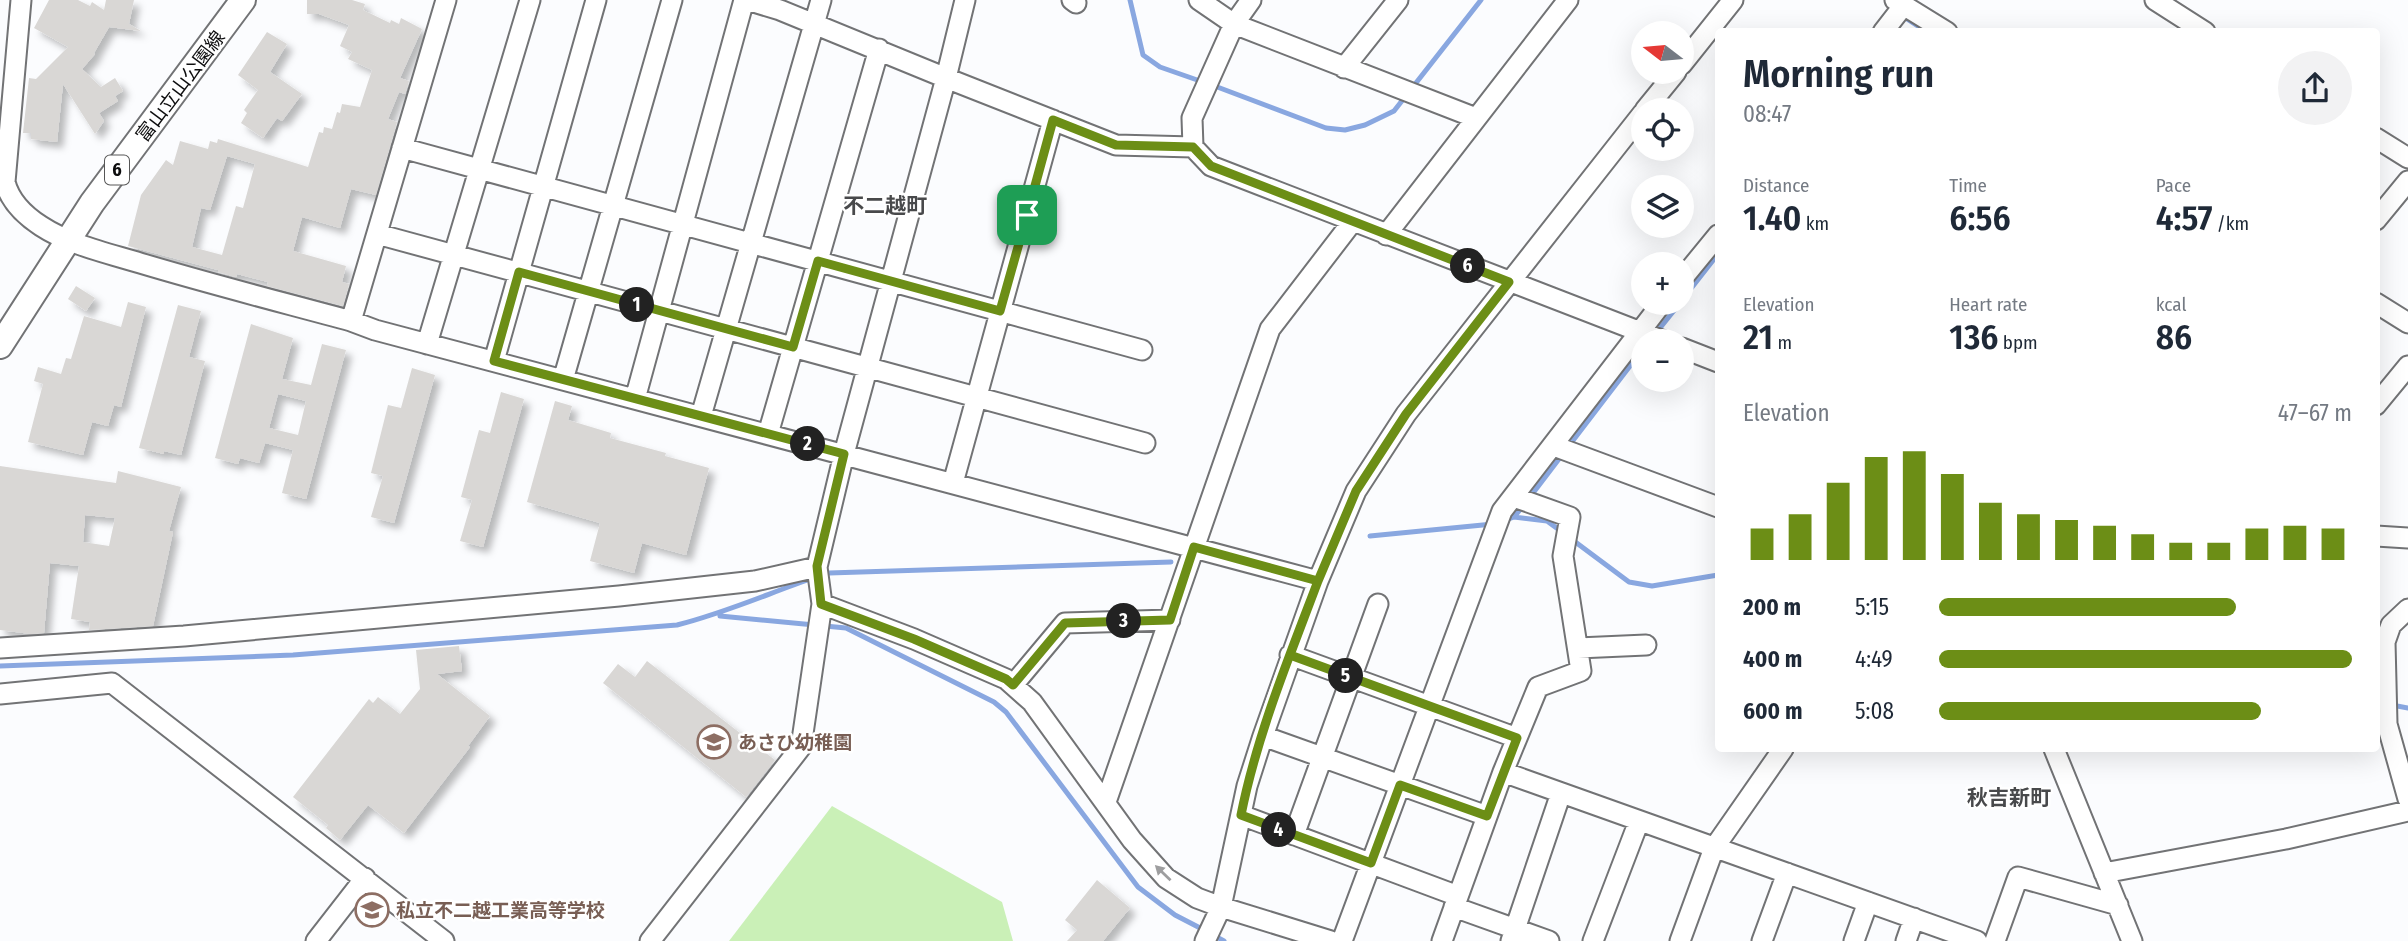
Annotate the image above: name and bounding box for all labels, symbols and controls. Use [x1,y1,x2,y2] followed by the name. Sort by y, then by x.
[1631,21,1694,84] north arrow
[1631,21,1694,392] map controls
[131,26,230,146] street label: 富山立山公園線
[1743,51,1934,97] text: Morning run
[2278,51,2352,125] button: share
[1631,98,1694,161] button: locate
[1743,100,1791,128] text: 08:47
[105,155,129,184] road number: 6
[1743,174,1810,197] text: Distance
[1949,174,1987,197] text: Time
[2156,174,2191,197] text: Pace
[1631,175,1694,238] button: layers
[997,185,1057,245] pin
[843,193,927,219] district label: 不二越町
[1008,196,1046,234] icon: arrive
[1743,197,1801,239] text: 1.40
[1949,197,2011,239] text: 6:56
[2156,197,2212,239] text: 4:57
[1801,212,1829,235] text: km
[2212,212,2249,235] text: /km
[1450,248,1486,284] pin: 6
[1631,252,1694,315] button: +
[1463,254,1472,277] text: 6
[620,288,654,322] pin: 1
[632,293,641,316] text: 1
[1743,293,1815,316] text: Elevation
[1949,293,2027,316] text: Heart rate
[2156,293,2186,316] text: kcal
[1743,316,1773,358] text: 21
[1949,316,1998,358] text: 136
[2156,316,2192,358] text: 86
[1631,329,1694,392] button: −
[1773,331,1792,354] text: m
[1998,331,2038,354] text: bpm
[1743,399,1830,427] text: Elevation
[2278,399,2352,427] text: 47–67 m
[790,426,826,462] pin: 2
[803,432,812,455] text: 2
[1743,593,1801,621] text: 200 m
[1855,593,1889,621] text: 5:15
[1106,604,1142,638] pin: 3
[1119,609,1128,632] text: 3
[1743,645,1802,673] text: 400 m
[1855,645,1893,673] text: 4:49
[1328,658,1364,694] pin: 5
[1341,664,1350,687] text: 5
[1743,697,1802,725] text: 600 m
[1855,697,1894,725] text: 5:08
[695,723,733,761] school or university icon: あさひ幼稚園
[738,731,852,754] place label: あさひ幼稚園
[1967,785,2051,811] district label: 秋吉新町
[1262,812,1296,848] pin: 4
[1274,818,1283,841] text: 4
[1154,865,1172,881] one-way arrow
[353,891,391,929] school or university icon: 私立不二越工業高等学校
[396,899,605,922] place label: 私立不二越工業高等学校

